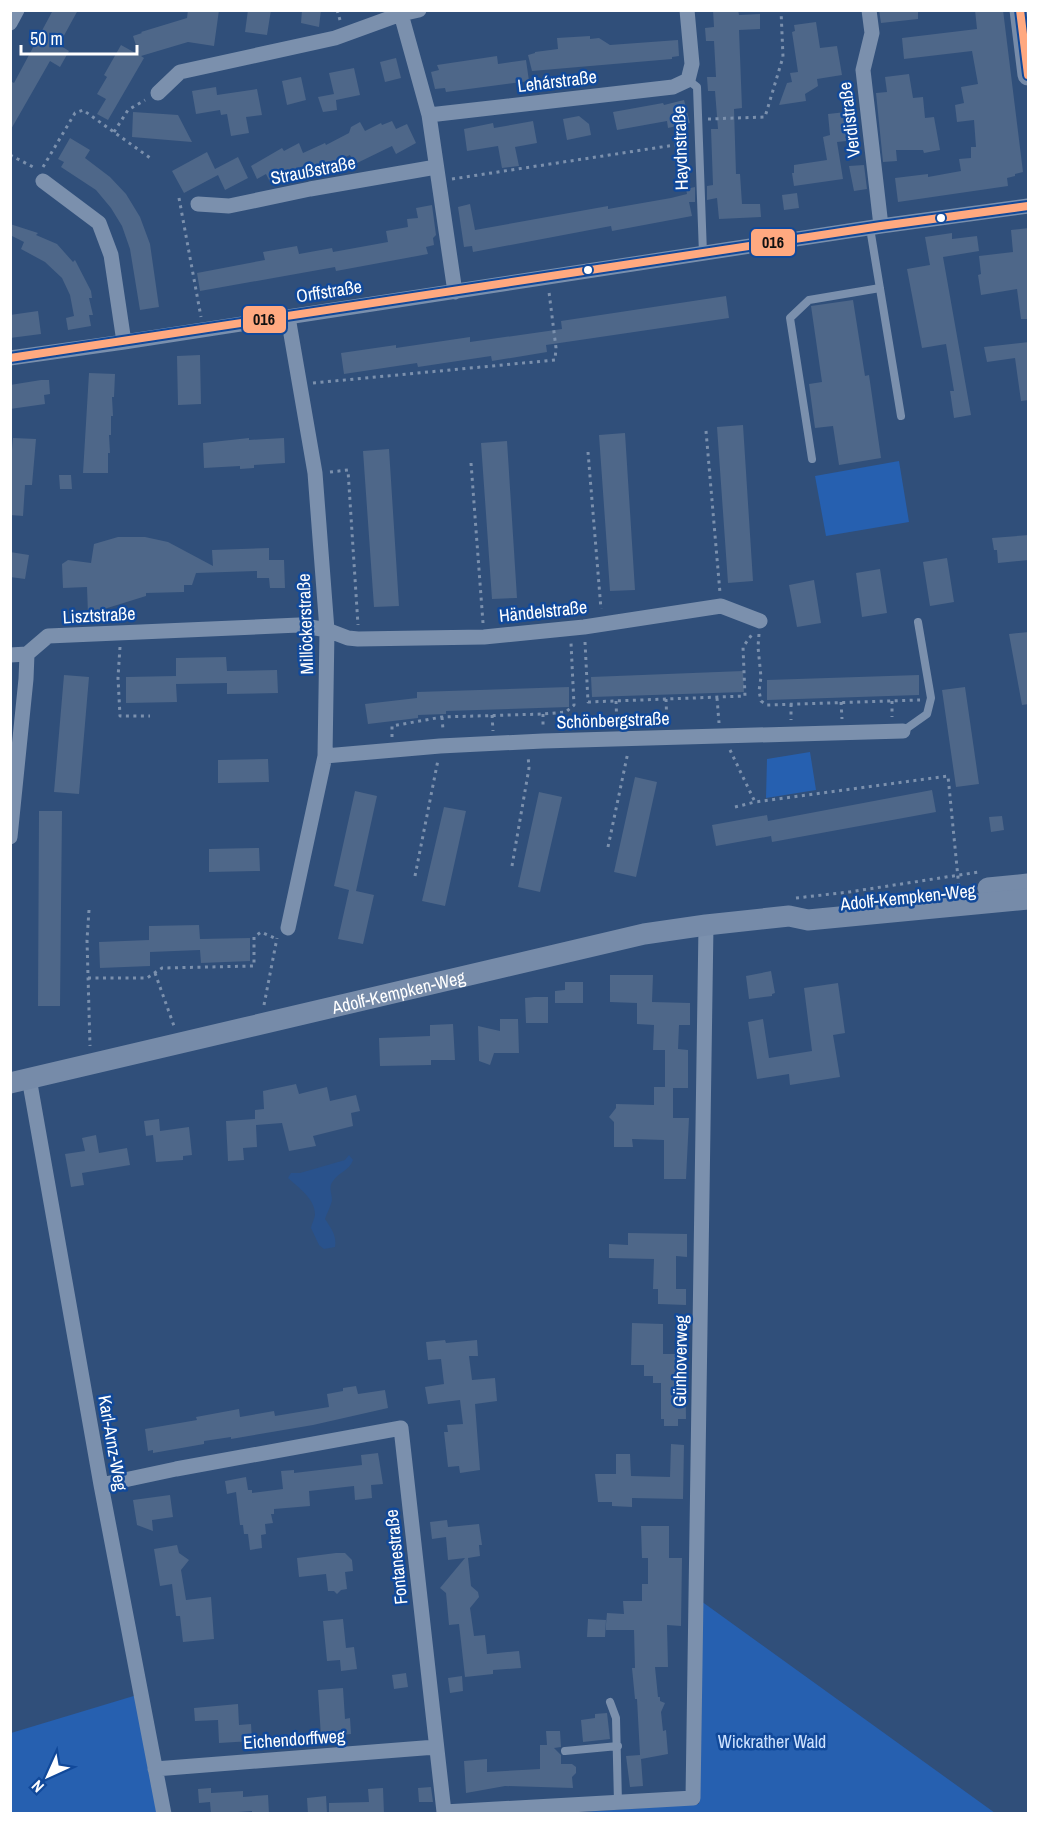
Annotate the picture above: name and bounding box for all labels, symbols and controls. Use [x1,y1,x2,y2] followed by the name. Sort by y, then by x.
[21,18,136,56] scale bar
[30,26,63,51] text: 50 m
[516,64,598,98] street label: Lehárstraße
[832,81,866,159] street label: Verdistraße
[666,105,694,191] street label: Haydnstraße
[268,150,358,190] street label: Straußstraße
[935,212,947,224] unlabelled marker
[750,228,796,257] line badge: 016
[762,231,784,253] text: 016
[582,264,594,276] unlabelled marker
[294,273,364,309] street label: Orffstraße
[242,305,287,334] line badge: 016
[253,308,275,330] text: 016
[291,573,319,675] street label: Millöckerstraße
[498,594,588,628] street label: Händelstraße
[62,601,136,629] street label: Lisztstraße
[556,706,670,734] street label: Schönbergstraße
[838,877,978,917] street label: Adolf-Kempken-Weg
[328,964,468,1020] street label: Adolf-Kempken-Weg
[667,1314,693,1407] street label: Günhoverweg
[92,1393,134,1493] street label: Karl-Arnz-Weg
[379,1508,413,1606] street label: Fontanestraße
[242,1723,347,1755] street label: Eichendorffweg
[718,1729,826,1754] park label: Wickrather Wald
[18,1746,78,1806] north arrow
[26,1775,49,1798] text: N

